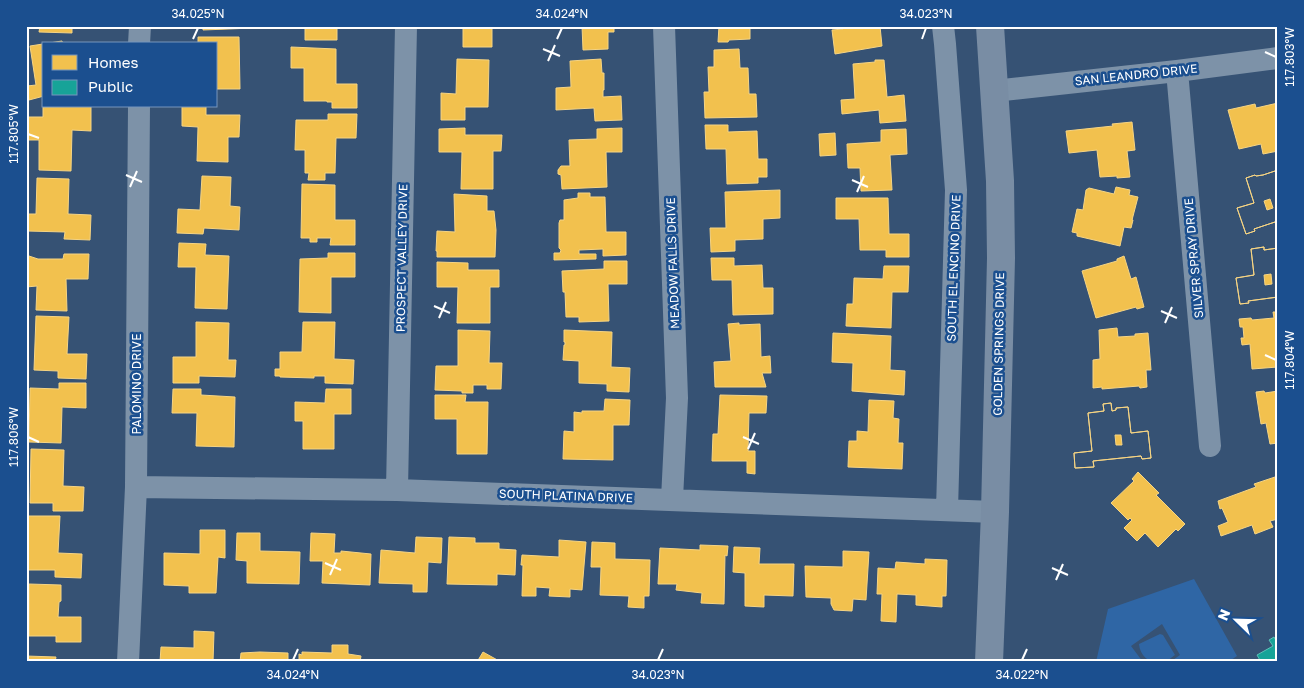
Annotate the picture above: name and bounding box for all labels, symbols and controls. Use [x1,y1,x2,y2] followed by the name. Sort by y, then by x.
[171,6,225,21] text: 34.025°N
[536,6,588,21] text: 34.024°N
[899,6,953,21] text: 34.023°N
[1282,27,1297,87] text: 117.803°W
[42,42,218,108] legend
[88,53,138,71] text: Homes
[1074,61,1198,88] street label: SAN LEANDRO DRIVE
[88,77,133,95] text: Public
[6,104,21,164] text: 117.805°W
[393,184,410,332] street label: PROSPECT VALLEY DRIVE
[943,194,964,342] street label: SOUTH EL ENCINO DRIVE
[663,197,682,329] street label: MEADOW FALLS DRIVE
[1181,197,1206,319] street label: SILVER SPRAY DRIVE
[990,272,1007,416] street label: GOLDEN SPRINGS DRIVE
[1282,330,1297,390] text: 117.804°W
[129,334,144,434] street label: PALOMINO DRIVE
[6,407,21,467] text: 117.806°W
[499,486,633,505] street label: SOUTH PLATINA DRIVE
[1212,596,1262,646] north arrow
[1214,607,1233,623] text: N
[267,667,319,682] text: 34.024°N
[631,667,685,682] text: 34.023°N
[995,667,1049,682] text: 34.022°N

